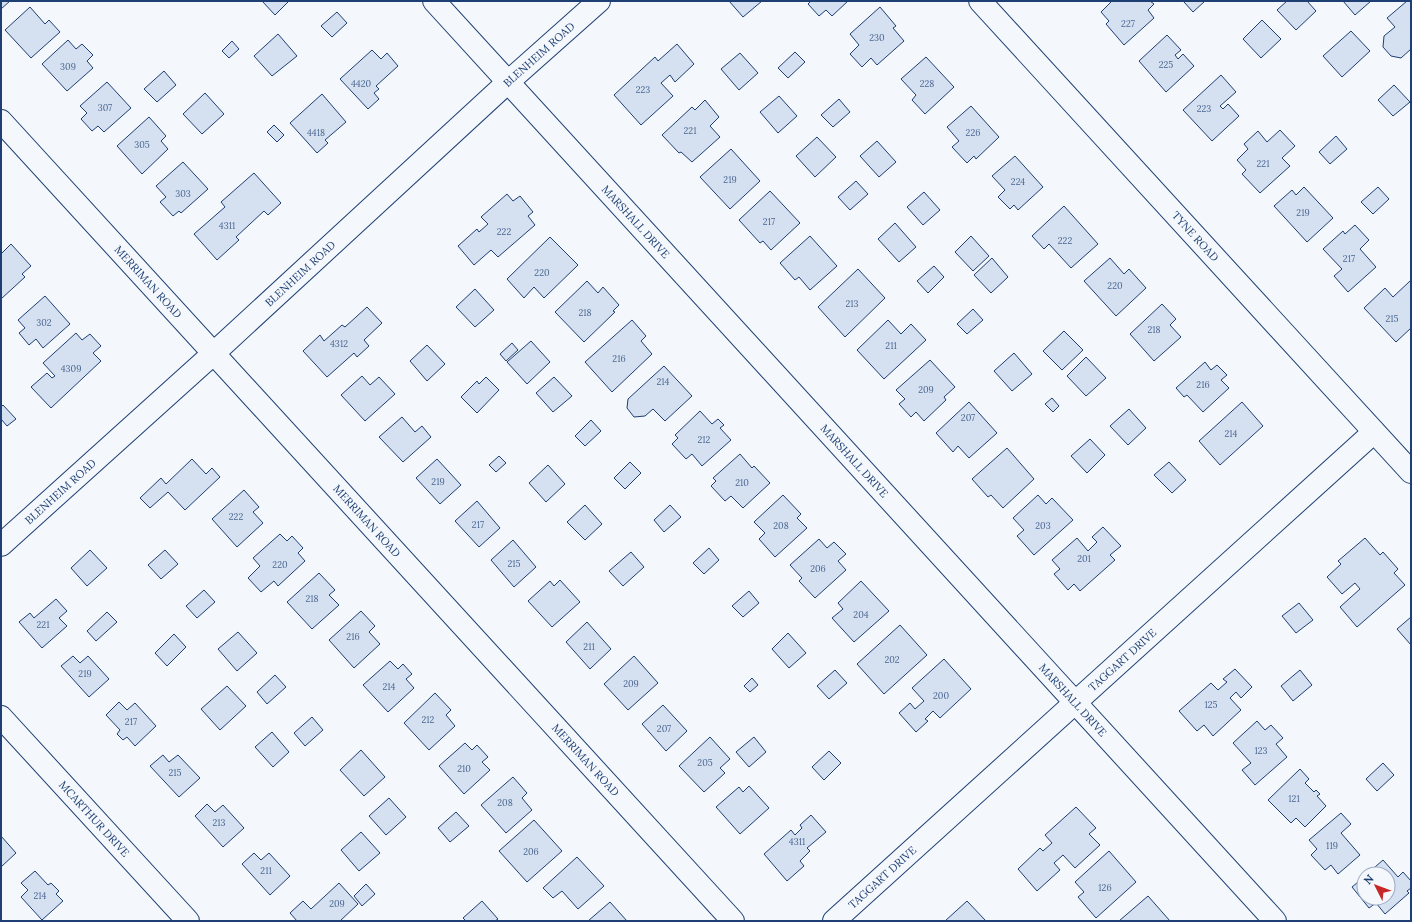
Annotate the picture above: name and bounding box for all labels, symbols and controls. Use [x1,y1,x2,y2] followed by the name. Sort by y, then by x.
[1121,18,1135,29] house number: 227
[500,19,578,90] street label: BLENHEIM ROAD
[869,32,885,43] house number: 230
[1159,59,1173,70] house number: 225
[60,61,76,72] house number: 309
[351,78,371,89] house number: 4420
[920,78,934,89] house number: 228
[636,84,650,95] house number: 223
[98,102,112,113] house number: 307
[1197,103,1211,114] house number: 223
[684,125,696,136] house number: 221
[307,127,325,138] house number: 4418
[966,127,980,138] house number: 226
[134,139,150,150] house number: 305
[1257,158,1269,169] house number: 221
[723,174,737,185] house number: 219
[1011,176,1025,187] house number: 224
[599,182,673,261] street label: MARSHALL DRIVE
[175,188,191,199] house number: 303
[1296,207,1310,218] house number: 219
[1169,208,1222,264] street label: TYNE ROAD
[763,216,775,227] house number: 217
[219,220,235,231] house number: 4311
[497,226,511,237] house number: 222
[1058,235,1072,246] house number: 222
[262,238,338,310] street label: BLENHEIM ROAD
[111,243,185,321] street label: MERRIMAN ROAD
[1343,253,1355,264] house number: 217
[534,267,550,278] house number: 220
[1107,280,1123,291] house number: 220
[845,298,859,309] house number: 213
[578,307,592,318] house number: 218
[1385,313,1399,324] house number: 215
[36,317,52,328] house number: 302
[1147,324,1161,335] house number: 218
[330,338,348,349] house number: 4312
[885,340,897,351] house number: 211
[612,353,626,364] house number: 216
[61,363,81,374] house number: 4309
[657,376,670,387] house number: 214
[1196,379,1210,390] house number: 216
[918,384,934,395] house number: 209
[961,412,975,423] house number: 207
[817,421,891,500] street label: MARSHALL DRIVE
[1225,428,1238,439] house number: 214
[698,434,711,445] house number: 212
[22,456,99,527] street label: BLENHEIM ROAD
[431,476,445,487] house number: 219
[735,477,749,488] house number: 210
[330,482,404,560] street label: MERRIMAN ROAD
[229,511,243,522] house number: 222
[472,519,484,530] house number: 217
[773,520,789,531] house number: 208
[1035,520,1051,531] house number: 203
[1077,553,1091,564] house number: 201
[507,558,521,569] house number: 215
[272,559,288,570] house number: 220
[810,563,826,574] house number: 206
[305,593,319,604] house number: 218
[853,609,869,620] house number: 204
[37,619,49,630] house number: 221
[1085,625,1159,694] street label: TAGGART DRIVE
[346,631,360,642] house number: 216
[583,641,595,652] house number: 211
[884,654,900,665] house number: 202
[1036,661,1110,740] street label: MARSHALL DRIVE
[78,668,92,679] house number: 219
[623,678,639,689] house number: 209
[383,681,396,692] house number: 214
[933,690,949,701] house number: 200
[1204,699,1218,710] house number: 125
[422,714,435,725] house number: 212
[125,716,137,727] house number: 217
[549,721,622,799] street label: MERRIMAN ROAD
[657,723,671,734] house number: 207
[1255,745,1268,756] house number: 123
[697,757,713,768] house number: 205
[457,763,471,774] house number: 210
[168,767,182,778] house number: 215
[56,778,133,860] street label: MCARTHUR DRIVE
[1288,793,1300,804] house number: 121
[497,797,513,808] house number: 208
[212,817,226,828] house number: 213
[789,836,805,847] house number: 4311
[1326,840,1338,851] house number: 119
[845,843,919,912] street label: TAGGART DRIVE
[523,846,539,857] house number: 206
[260,865,272,876] house number: 211
[1356,866,1396,906] north arrow
[1361,871,1377,887] text: N
[1098,882,1112,893] house number: 126
[34,890,47,901] house number: 214
[329,898,345,909] house number: 209

